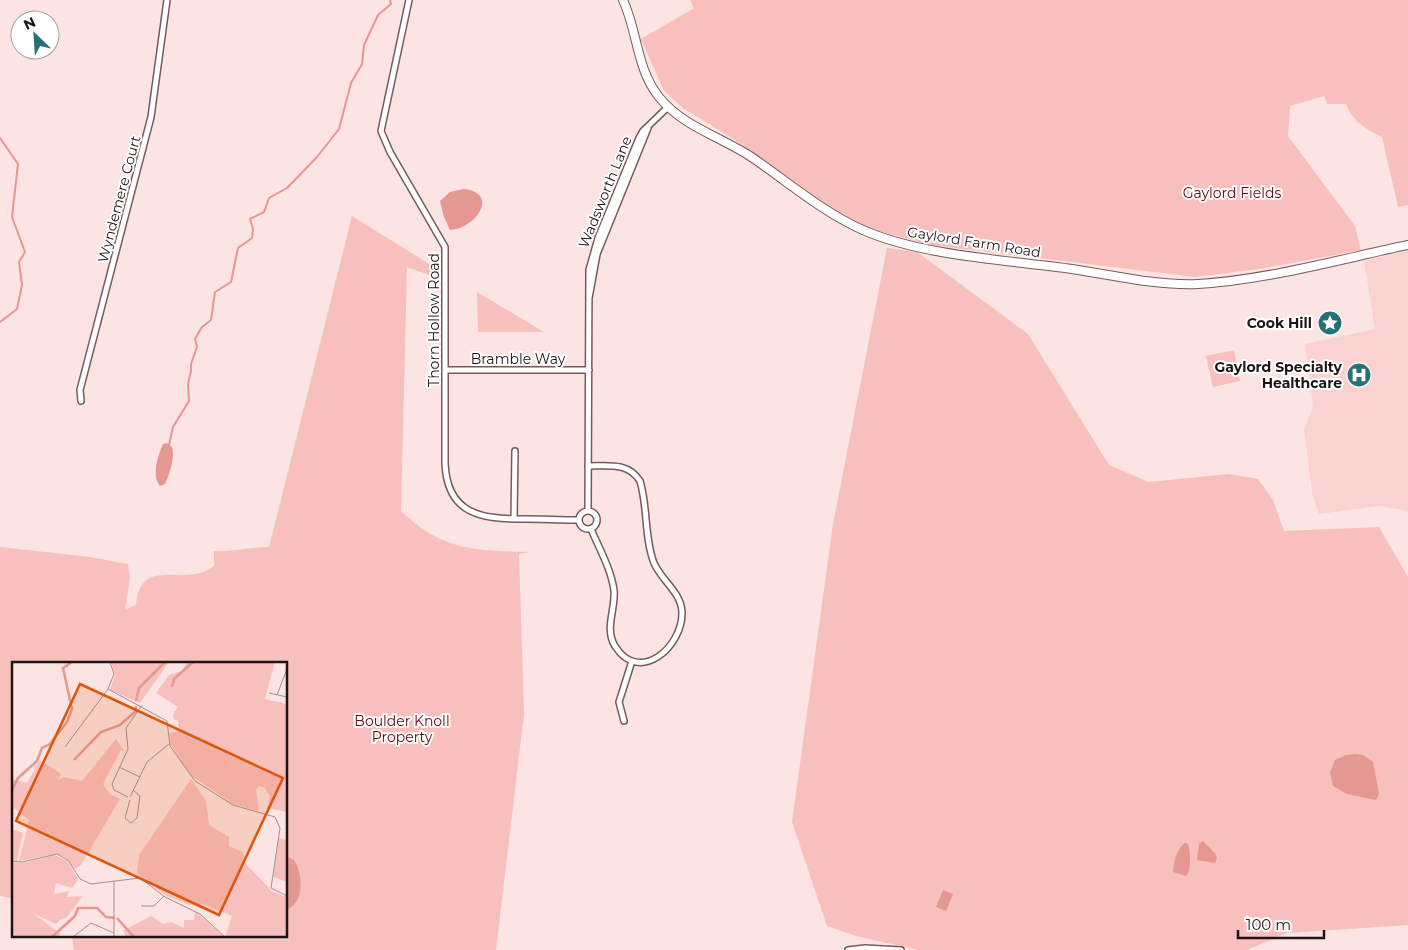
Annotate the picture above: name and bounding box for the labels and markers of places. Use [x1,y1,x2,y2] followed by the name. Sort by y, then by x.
[1317,310,1343,336] place icon: Cook Hill
[1247,314,1312,332] place label: Cook Hill
[1215,358,1343,392] place label: Gaylord Specialty Healthcare
[1346,362,1372,388] hospital icon: Gaylord Specialty Healthcare

